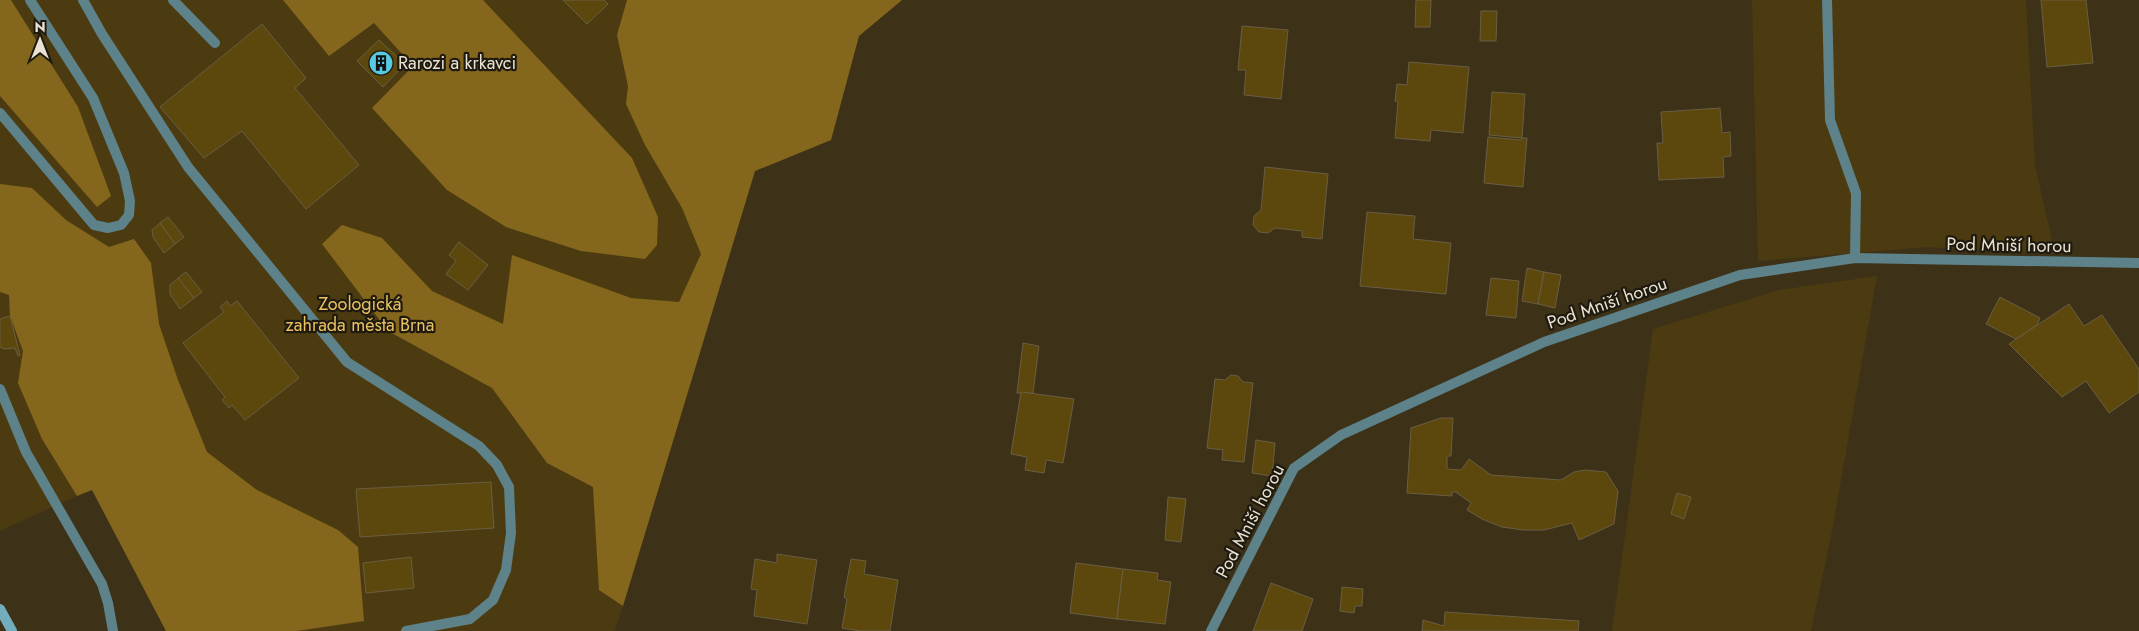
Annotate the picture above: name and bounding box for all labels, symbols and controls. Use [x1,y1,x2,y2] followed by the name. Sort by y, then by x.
[15,15,65,65] north arrow
[34,17,46,37] text: N
[368,50,394,76] building icon: Rarozi a krkavci
[398,50,516,76] place label: Rarozi a krkavci
[1946,231,2072,259] street label: Pod Mniší horou
[1544,270,1670,336] street label: Pod Mniší horou
[286,291,434,338] park label: Zoologická zahrada města Brna
[1209,460,1291,582] street label: Pod Mniší horou

